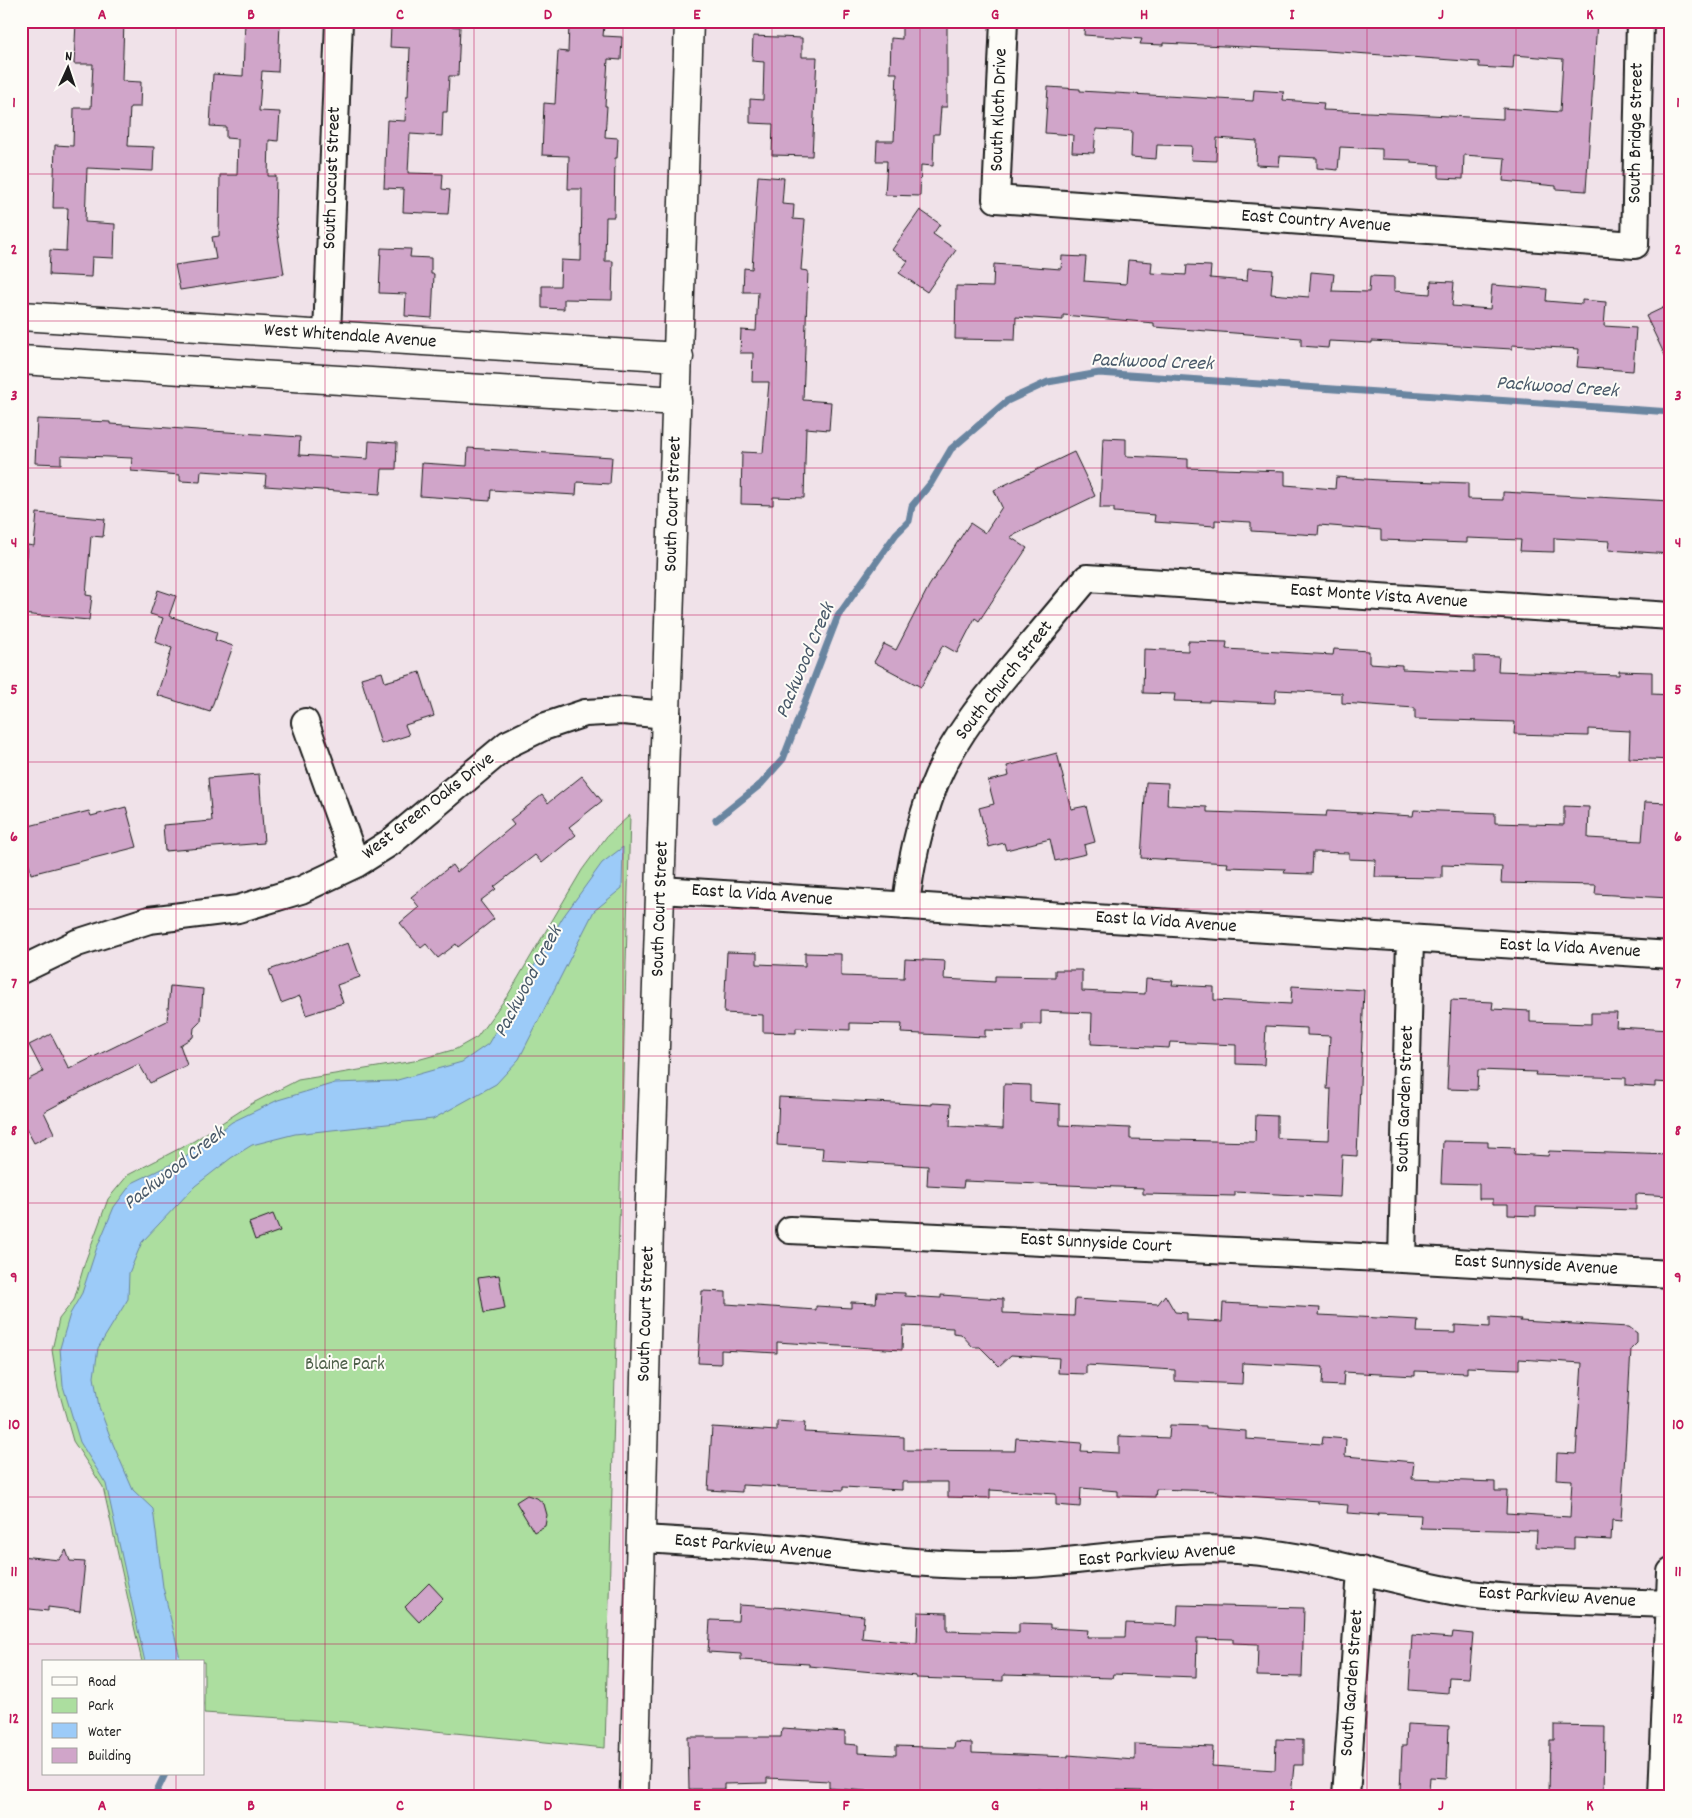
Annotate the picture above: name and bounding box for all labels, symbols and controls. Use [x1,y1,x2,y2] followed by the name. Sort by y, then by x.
[98,4,107,27] text: A
[247,4,255,27] text: B
[396,4,404,27] text: C
[544,4,553,27] text: D
[693,4,701,27] text: E
[842,4,850,27] text: F
[991,4,999,27] text: G
[1140,4,1148,27] text: H
[1290,4,1296,27] text: I
[1438,4,1444,27] text: J
[1586,4,1594,27] text: K
[42,42,92,92] north arrow
[65,47,73,67] text: N
[984,48,1016,172] street label: South Kloth Drive
[1622,62,1652,204] street label: South Bridge Street
[12,92,16,115] text: 1
[1676,92,1680,115] text: 1
[317,106,349,250] street label: South Locust Street
[1240,203,1392,241] street label: East Country Avenue
[11,239,18,262] text: 2
[1675,239,1682,262] text: 2
[263,318,437,356] street label: West Whitendale Avenue
[1090,347,1215,379] water label: Packwood Creek
[1495,370,1621,406] water label: Packwood Creek
[10,385,18,408] text: 3
[1674,385,1682,408] text: 3
[658,436,690,572] street label: South Court Street
[11,532,17,555] text: 4
[1675,532,1681,555] text: 4
[1289,577,1469,617] street label: East Monte Vista Avenue
[769,598,844,723] water label: Packwood Creek
[950,615,1060,747] street label: South Church Street
[10,679,18,702] text: 5
[1674,679,1682,702] text: 5
[357,747,501,867] street label: West Green Oaks Drive
[10,826,18,849] text: 6
[1674,826,1682,849] text: 6
[645,841,677,977] street label: South Court Street
[690,878,834,914] street label: East la Vida Avenue
[1094,905,1238,941] street label: East la Vida Avenue
[488,920,571,1043] water label: Packwood Creek
[1499,932,1641,966] street label: East la Vida Avenue
[11,973,17,996] text: 7
[1675,973,1681,996] text: 7
[1390,1025,1422,1173] street label: South Garden Street
[118,1119,233,1218] water label: Packwood Creek
[11,1120,18,1143] text: 8
[1675,1120,1682,1143] text: 8
[1019,1227,1173,1261] street label: East Sunnyside Court
[631,1246,663,1382] street label: South Court Street
[1453,1248,1619,1284] street label: East Sunnyside Avenue
[10,1267,18,1290] text: 9
[1674,1267,1682,1290] text: 9
[305,1352,385,1379] park label: Blaine Park
[8,1414,20,1437] text: 10
[1672,1414,1684,1437] text: 10
[673,1528,833,1568] street label: East Parkview Avenue
[1077,1537,1237,1575] street label: East Parkview Avenue
[10,1561,18,1584] text: 11
[1674,1561,1682,1584] text: 11
[1478,1580,1636,1616] street label: East Parkview Avenue
[1334,1609,1372,1757] street label: South Garden Street
[42,1660,205,1776] legend
[88,1672,116,1694] text: Road
[88,1696,114,1718] text: Park
[9,1708,19,1731] text: 12
[1673,1708,1683,1731] text: 12
[88,1722,122,1744] text: Water
[88,1746,131,1768] text: Building
[98,1795,107,1818] text: A
[247,1795,255,1818] text: B
[396,1795,404,1818] text: C
[544,1795,553,1818] text: D
[693,1795,701,1818] text: E
[842,1795,850,1818] text: F
[991,1795,999,1818] text: G
[1140,1795,1148,1818] text: H
[1290,1795,1296,1818] text: I
[1438,1795,1444,1818] text: J
[1586,1795,1594,1818] text: K

